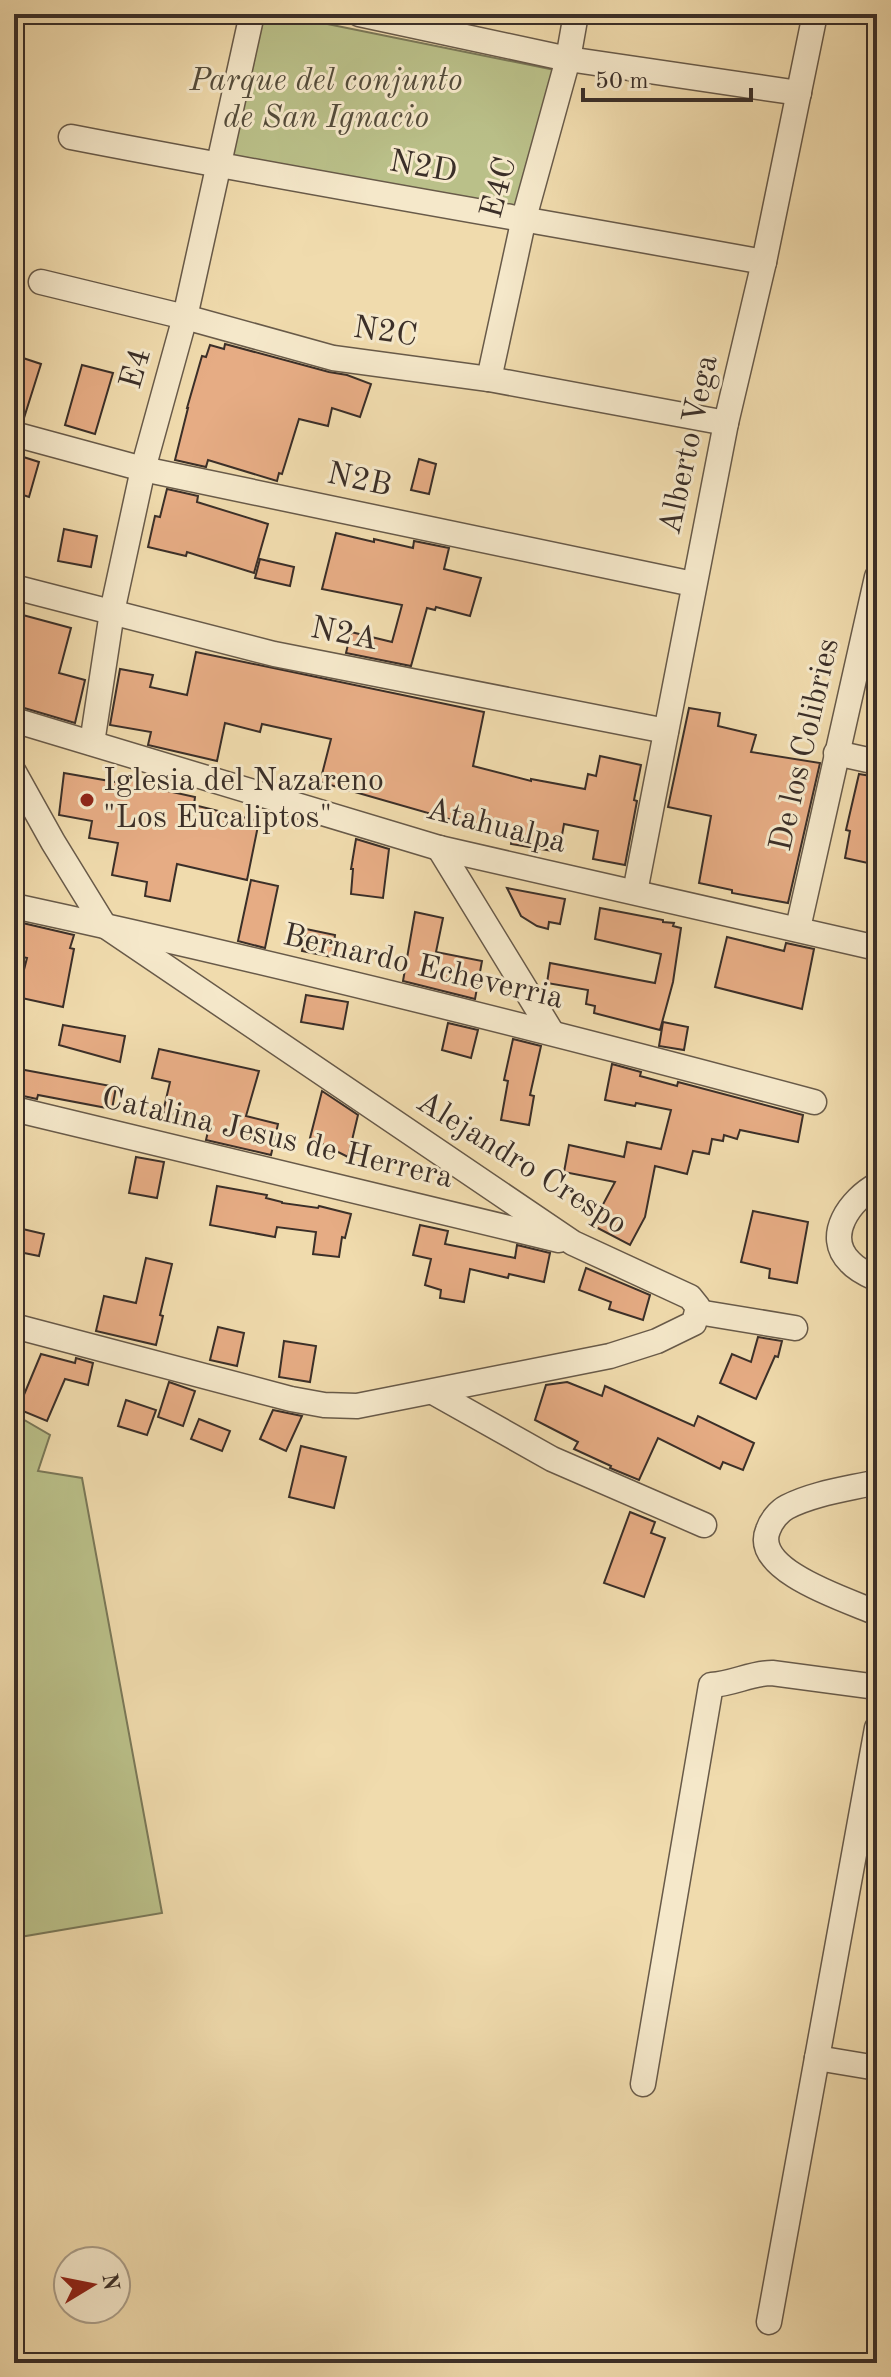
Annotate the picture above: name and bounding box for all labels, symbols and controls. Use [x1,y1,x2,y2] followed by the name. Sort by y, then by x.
[583,52,751,102] scale bar
[188,66,463,135] park label: Parque del conjunto de San Ignacio
[595,70,649,94] text: 50 m
[387,146,459,190] street label: N2D
[477,154,523,222] street label: E4C
[351,313,419,353] street label: N2C
[116,345,158,393] street label: E4
[655,352,725,538] street label: Alberto Vega
[324,459,394,503] street label: N2B
[308,613,380,657] street label: N2A
[766,636,846,854] street label: De los Colibries
[103,766,384,835] place label: Iglesia del Nazareno "Los Eucaliptos"
[78,791,96,809] marker: Iglesia del Nazareno "Los Eucaliptos"
[423,794,569,860] street label: Atahualpa
[280,920,566,1016] street label: Bernardo Echeverria
[98,1083,456,1195] street label: Catalina Jesus de Herrera
[410,1086,632,1242] street label: Alejandro Crespo
[52,2245,132,2325] north arrow
[97,2272,122,2292] text: N

